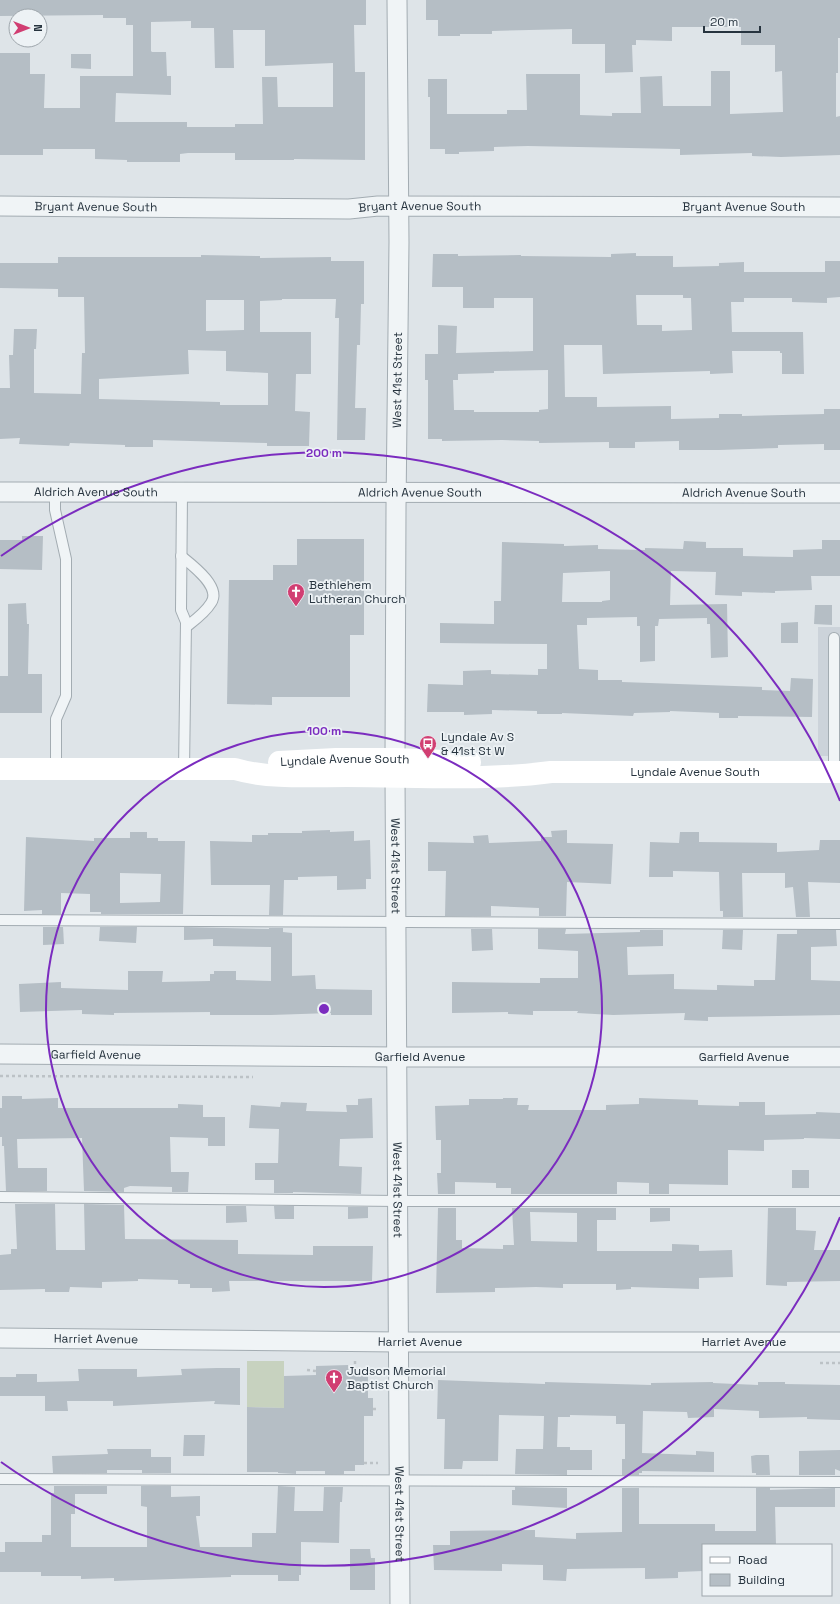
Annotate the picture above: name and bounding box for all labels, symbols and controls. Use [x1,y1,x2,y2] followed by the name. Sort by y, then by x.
[8,8,48,48] north arrow
[704,8,760,34] scale bar
[710,14,738,30] text: 20 m
[31,24,45,32] text: N
[34,198,158,215] street label: Bryant Avenue South
[358,198,481,216] street label: Bryant Avenue South
[682,199,805,215] street label: Bryant Avenue South
[389,332,406,428] street label: West 41st Street
[306,445,342,461] text: 200 m
[34,484,158,500] street label: Aldrich Avenue South
[358,484,482,501] street label: Aldrich Avenue South
[682,485,806,501] street label: Aldrich Avenue South
[309,577,406,607] place label: Bethlehem Lutheran Church
[286,582,306,607] church icon: Bethlehem Lutheran Church
[307,723,341,739] text: 100 m
[441,729,514,759] place label: Lyndale Av S & 41st St W
[418,734,438,759] bus stop icon: Lyndale Av S & 41st St W
[280,751,410,770] street label: Lyndale Avenue South
[630,764,760,780] street label: Lyndale Avenue South
[387,818,404,914] street label: West 41st Street
[317,1002,331,1016] centre of rings
[51,1046,141,1063] street label: Garfield Avenue
[375,1049,465,1065] street label: Garfield Avenue
[699,1049,789,1065] street label: Garfield Avenue
[389,1142,406,1238] street label: West 41st Street
[54,1331,138,1347] street label: Harriet Avenue
[378,1334,462,1350] street label: Harriet Avenue
[702,1334,786,1350] street label: Harriet Avenue
[347,1363,446,1393] place label: Judson Memorial Baptist Church
[324,1368,344,1393] church icon: Judson Memorial Baptist Church
[391,1466,408,1562] street label: West 41st Street
[702,1544,832,1596] legend
[738,1552,767,1568] text: Road
[738,1572,785,1588] text: Building

